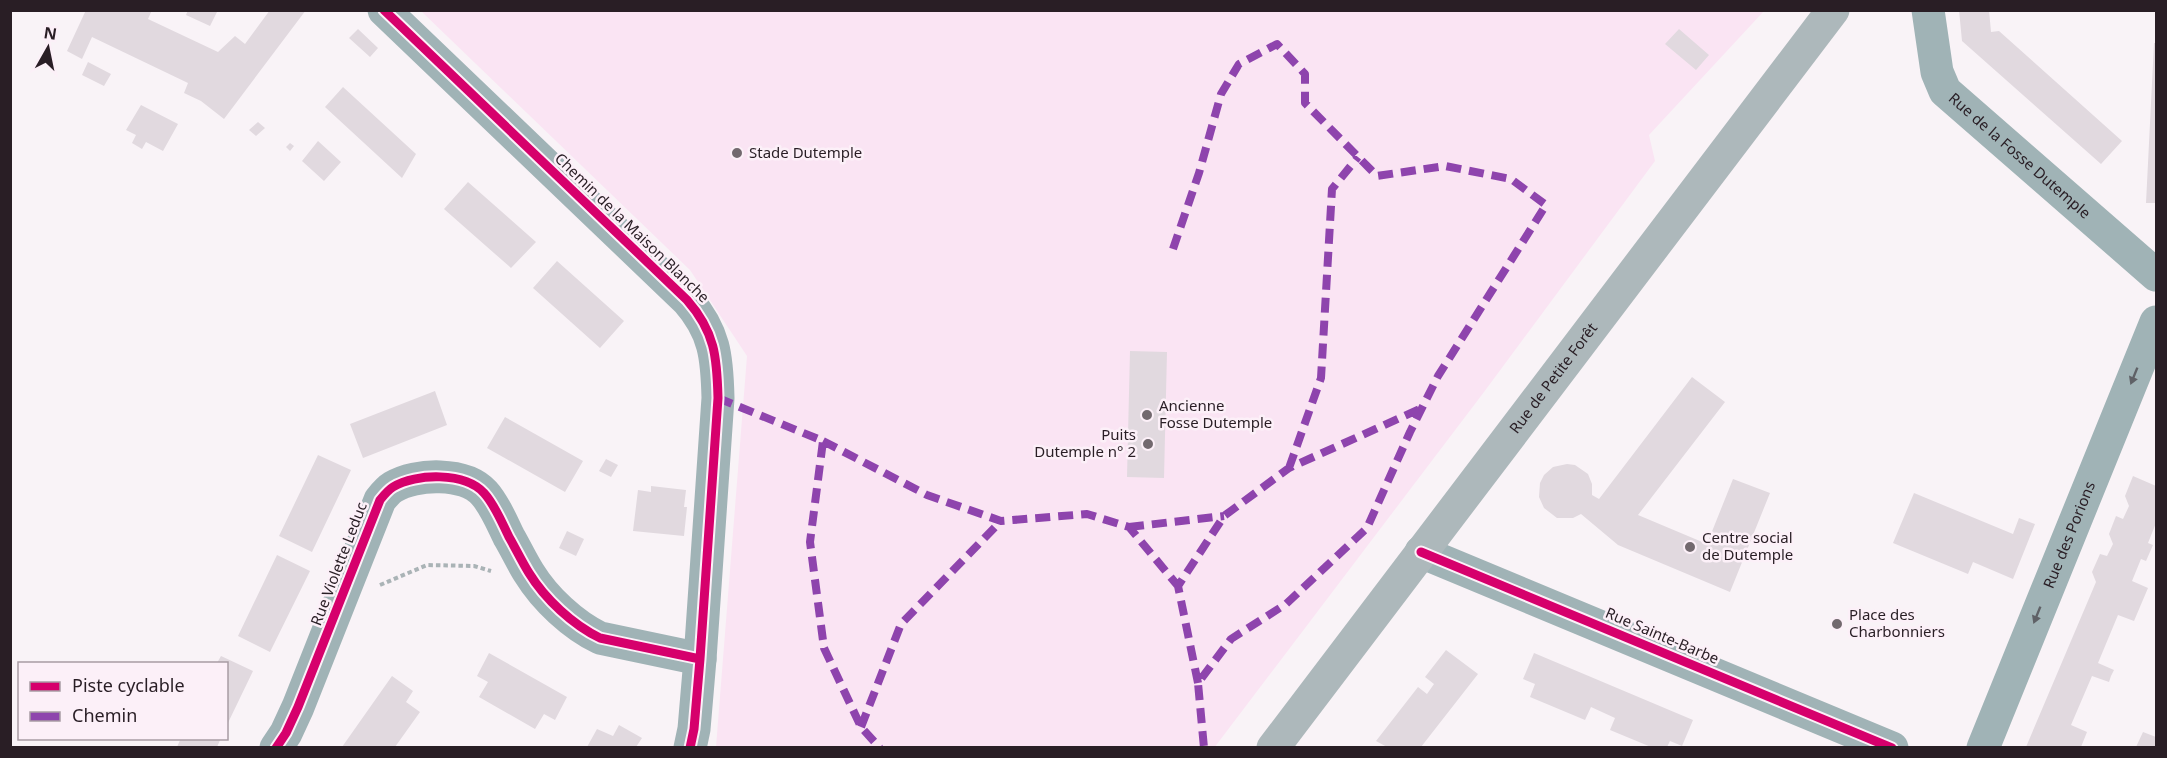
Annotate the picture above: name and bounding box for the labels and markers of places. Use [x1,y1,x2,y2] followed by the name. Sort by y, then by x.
[749,142,862,162] place label: Stade Dutemple
[730,146,744,160] marker: Stade Dutemple
[1159,395,1272,432] place label: Ancienne Fosse Dutemple
[1140,408,1154,422] marker: Ancienne Fosse Dutemple
[1034,424,1136,461] place label: Puits Dutemple n° 2
[1141,437,1155,451] marker: Puits Dutemple n° 2
[1702,527,1793,564] place label: Centre social de Dutemple
[1683,540,1697,554] marker: Centre social de Dutemple
[1849,604,1945,641] place label: Place des Charbonniers
[1830,617,1844,631] marker: Place des Charbonniers

